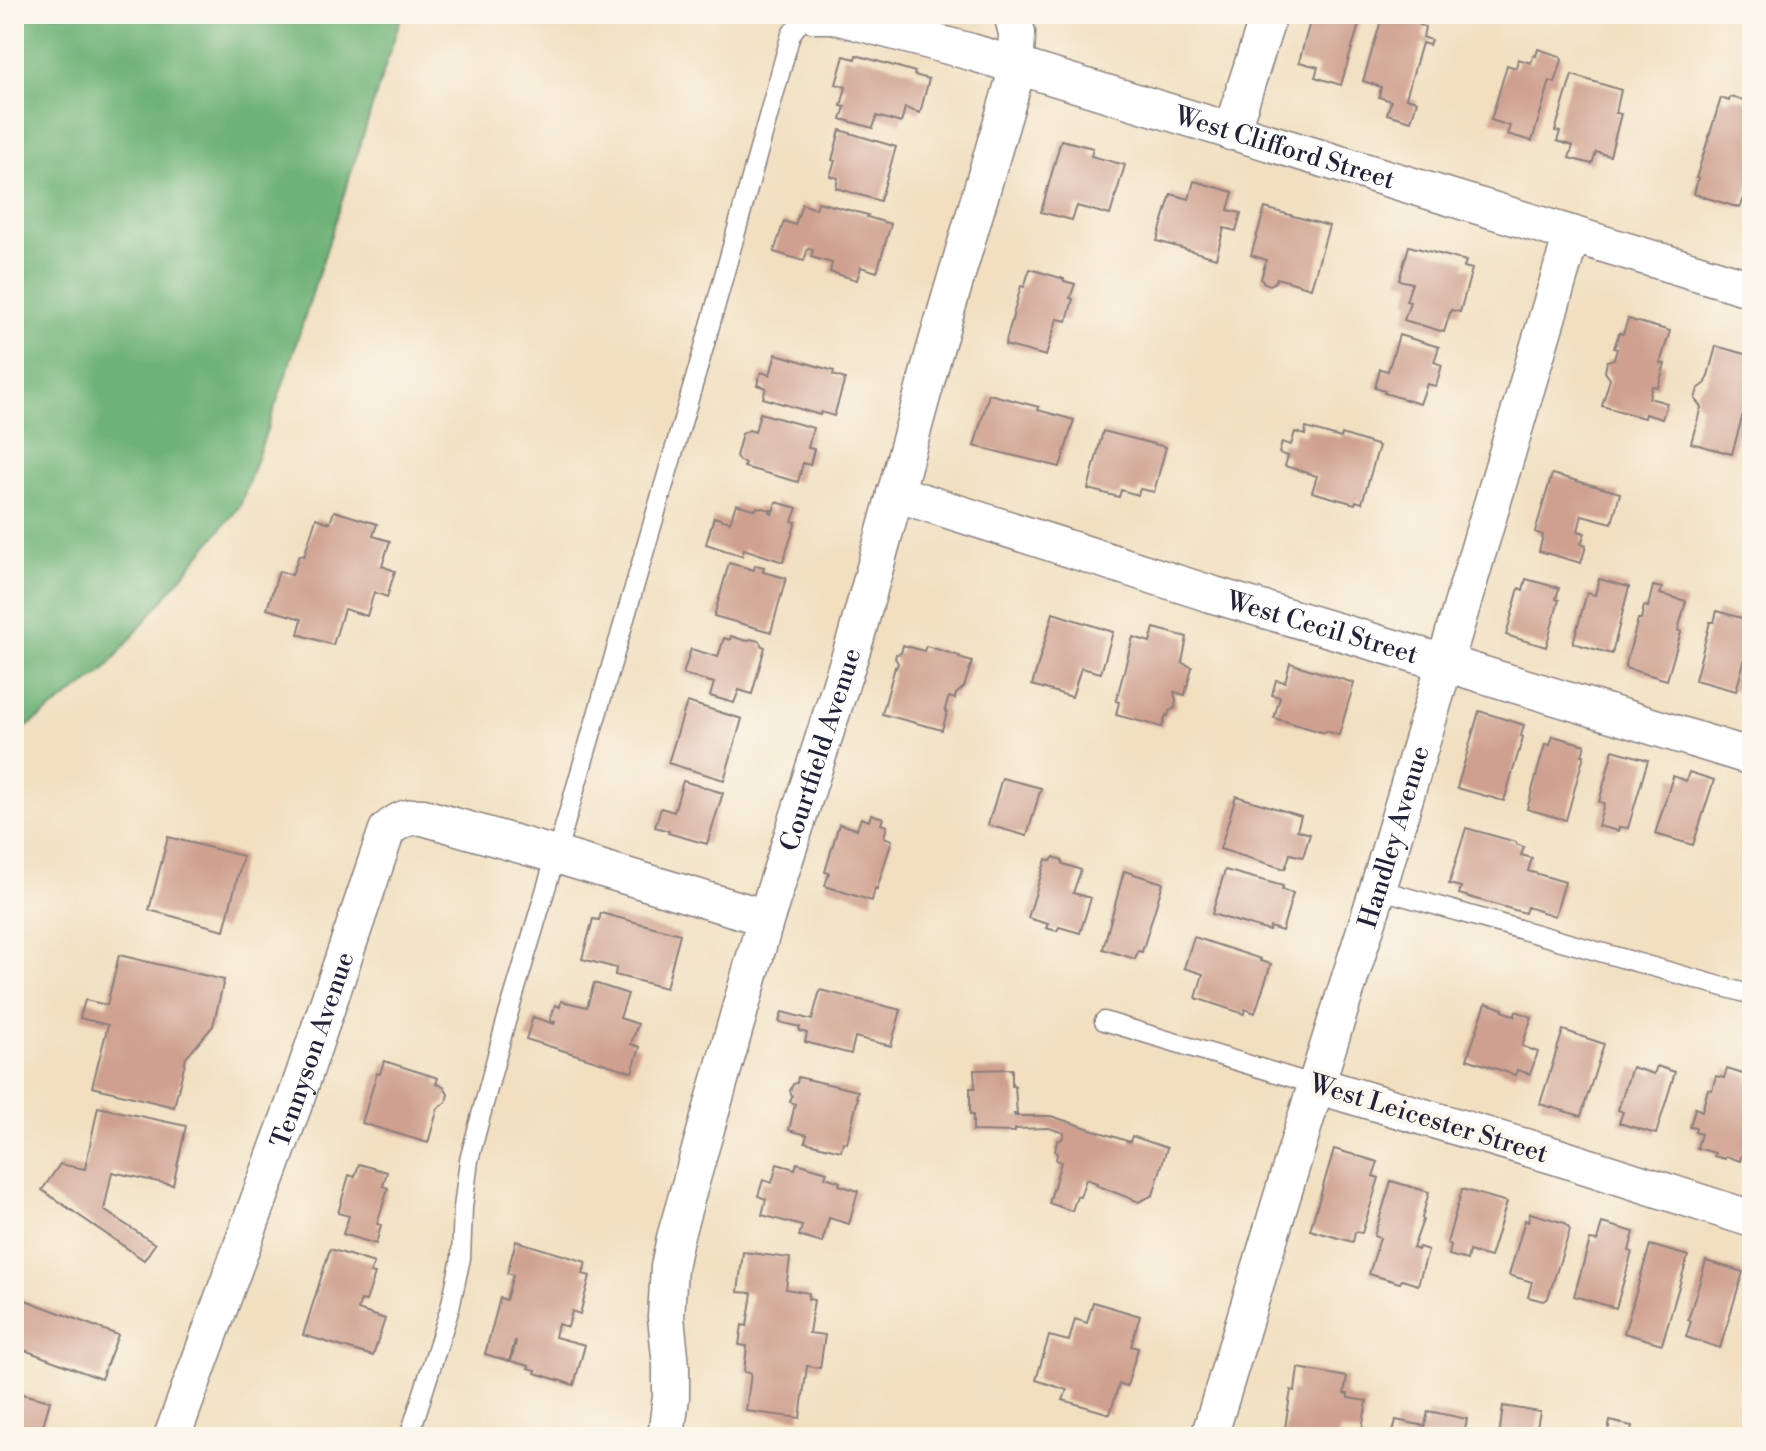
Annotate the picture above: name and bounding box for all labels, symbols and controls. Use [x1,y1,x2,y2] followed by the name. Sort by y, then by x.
[1170,100,1399,197] street label: West Clifford Street
[1222,584,1422,671] street label: West Cecil Street
[774,644,868,855] street label: Courtfield Avenue
[1352,742,1437,932] street label: Handley Avenue
[264,948,361,1152] street label: Tennyson Avenue
[1305,1067,1552,1170] street label: West Leicester Street

